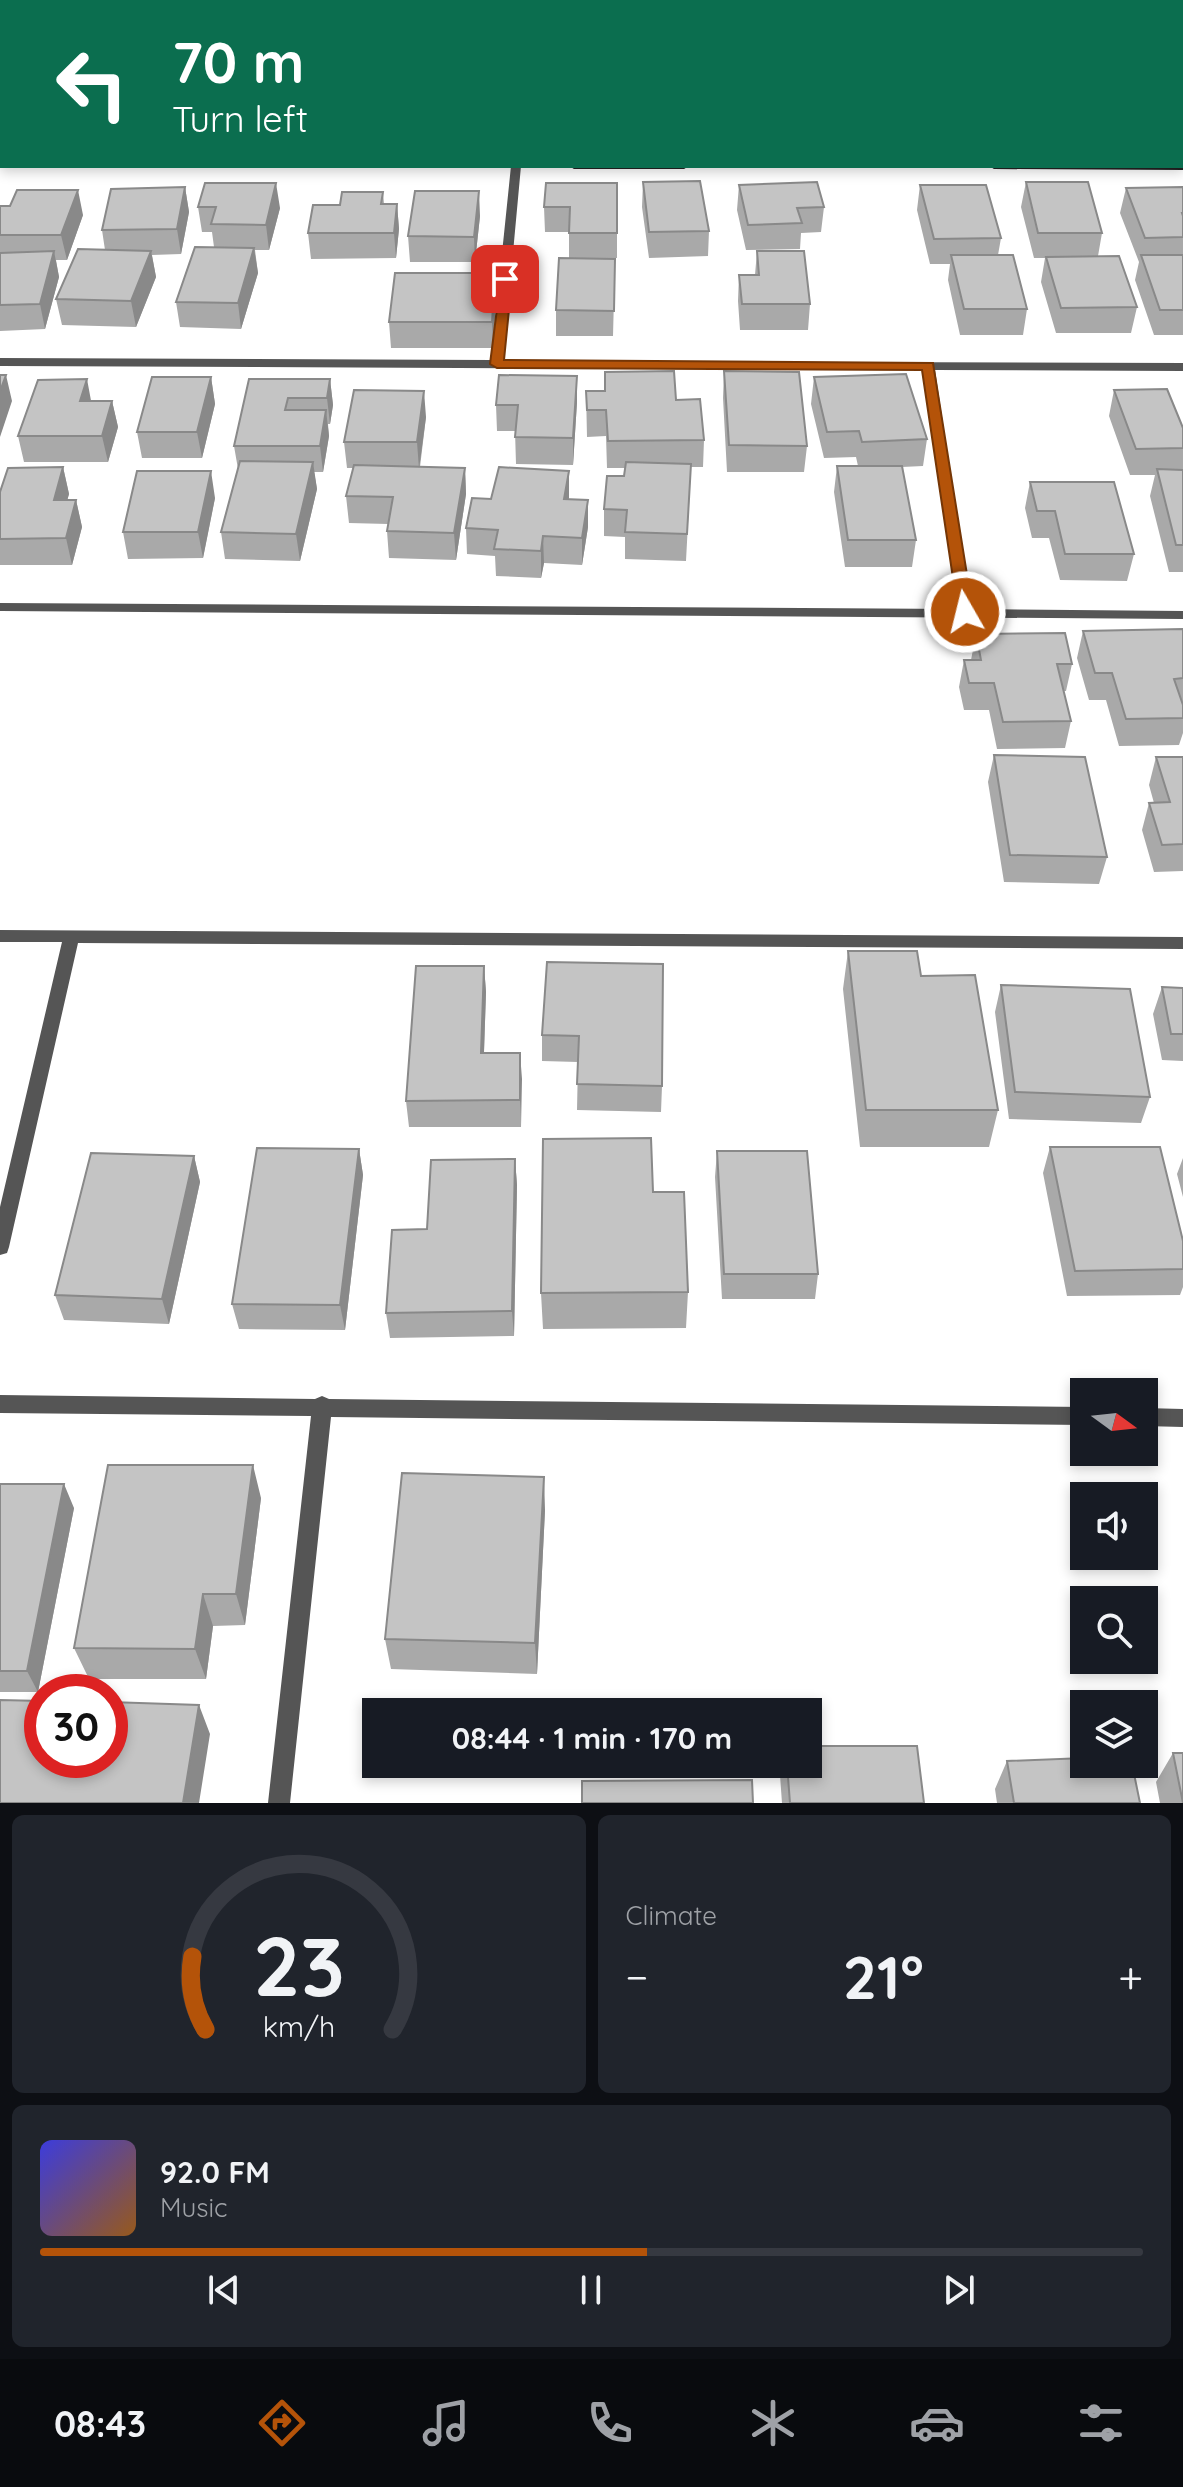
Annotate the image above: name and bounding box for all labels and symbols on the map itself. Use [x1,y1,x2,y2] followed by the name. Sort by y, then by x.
[471,245,539,313] pin
[923,570,1007,654] position arrow
[1070,1378,1158,1466] north arrow
[24,1674,128,1778] speed limit sign: 30

